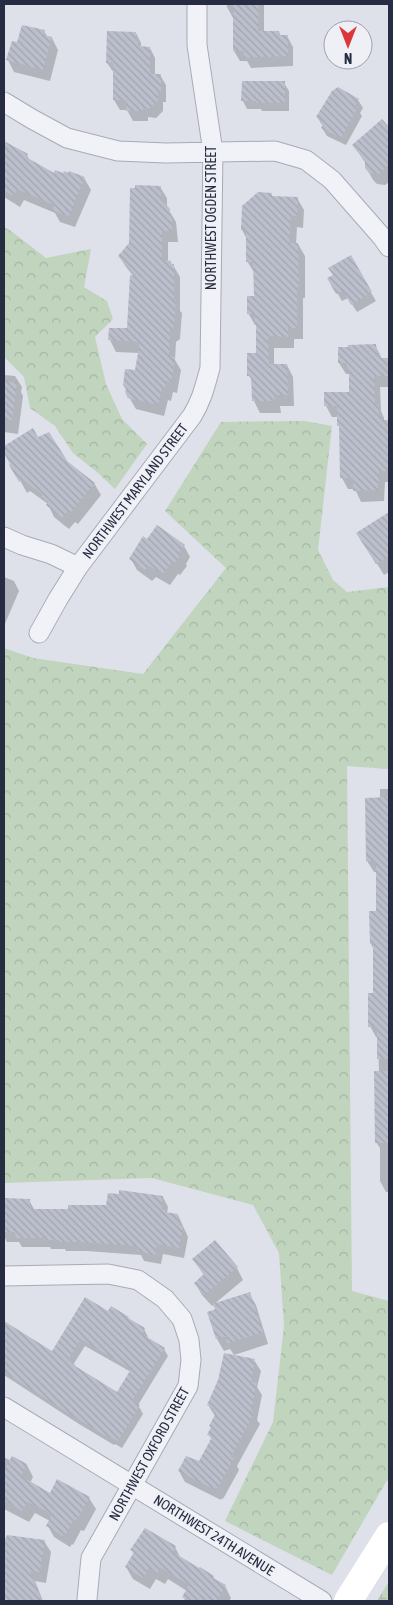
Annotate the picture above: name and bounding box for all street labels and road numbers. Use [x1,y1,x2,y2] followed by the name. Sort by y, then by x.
[203,146,219,290] street label: NORTHWEST OGDEN STREET
[79,420,191,562] street label: NORTHWEST MARYLAND STREET
[106,1385,192,1523] street label: NORTHWEST OXFORD STREET
[151,1491,277,1579] street label: NORTHWEST 24TH AVENUE

